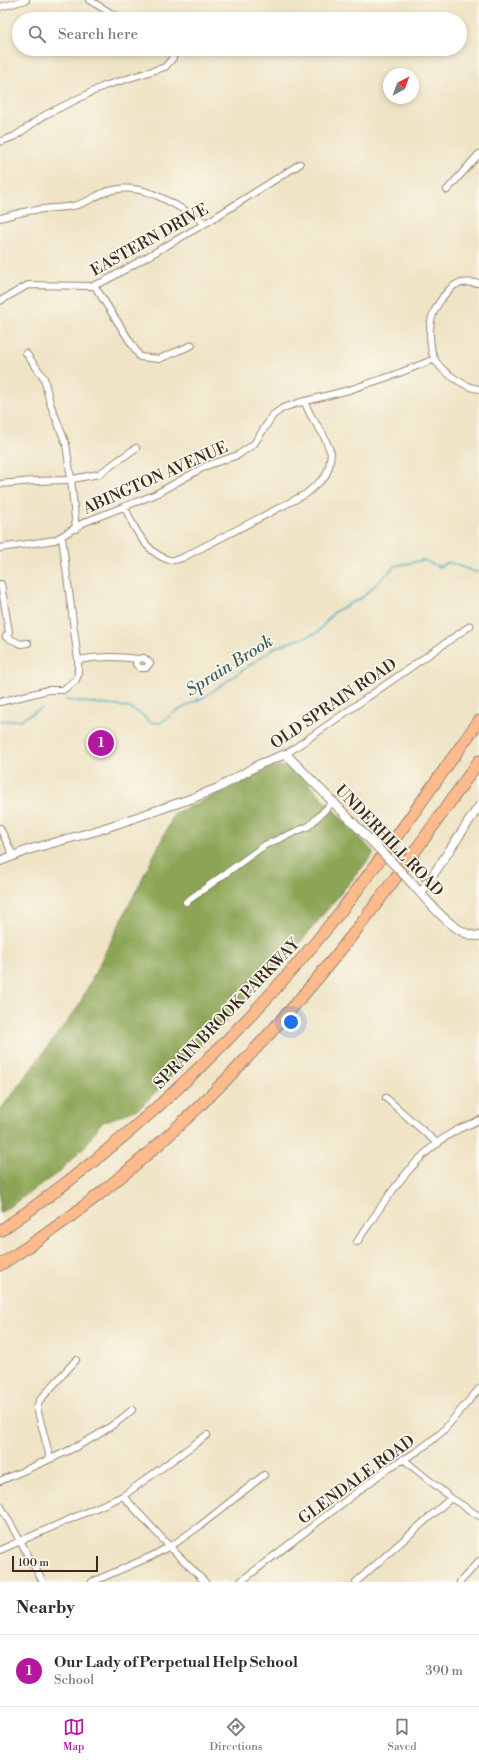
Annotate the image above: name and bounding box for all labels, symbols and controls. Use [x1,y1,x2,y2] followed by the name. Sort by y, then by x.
[12,12,467,56] search box
[26,23,48,45] icon: search
[58,25,138,44] text: Search here
[383,68,419,104] north arrow
[87,199,212,281] street label: EASTERN DRIVE
[79,437,231,519] street label: ABINGTON AVENUE
[182,630,277,701] water label: Sprain Brook
[267,654,401,754] street label: OLD SPRAIN ROAD
[88,728,114,758] pin: 1
[331,781,448,901] street label: UNDERHILL ROAD
[149,933,305,1093] street label: SPRAIN BROOK PARKWAY
[281,1012,301,1032] your location
[295,1431,419,1529] street label: GLENDALE ROAD
[12,1554,98,1573] scale bar
[18,1556,49,1570] text: 100 m
[16,1597,75,1619] text: Nearby
[54,1653,298,1672] text: Our Lady of Perpetual Help School
[26,1663,32,1679] text: 1
[425,1663,463,1679] text: 390 m
[54,1672,94,1688] text: School
[63,1716,85,1754] tab: Map
[210,1716,263,1754] tab: Directions
[388,1716,416,1754] tab: Saved

